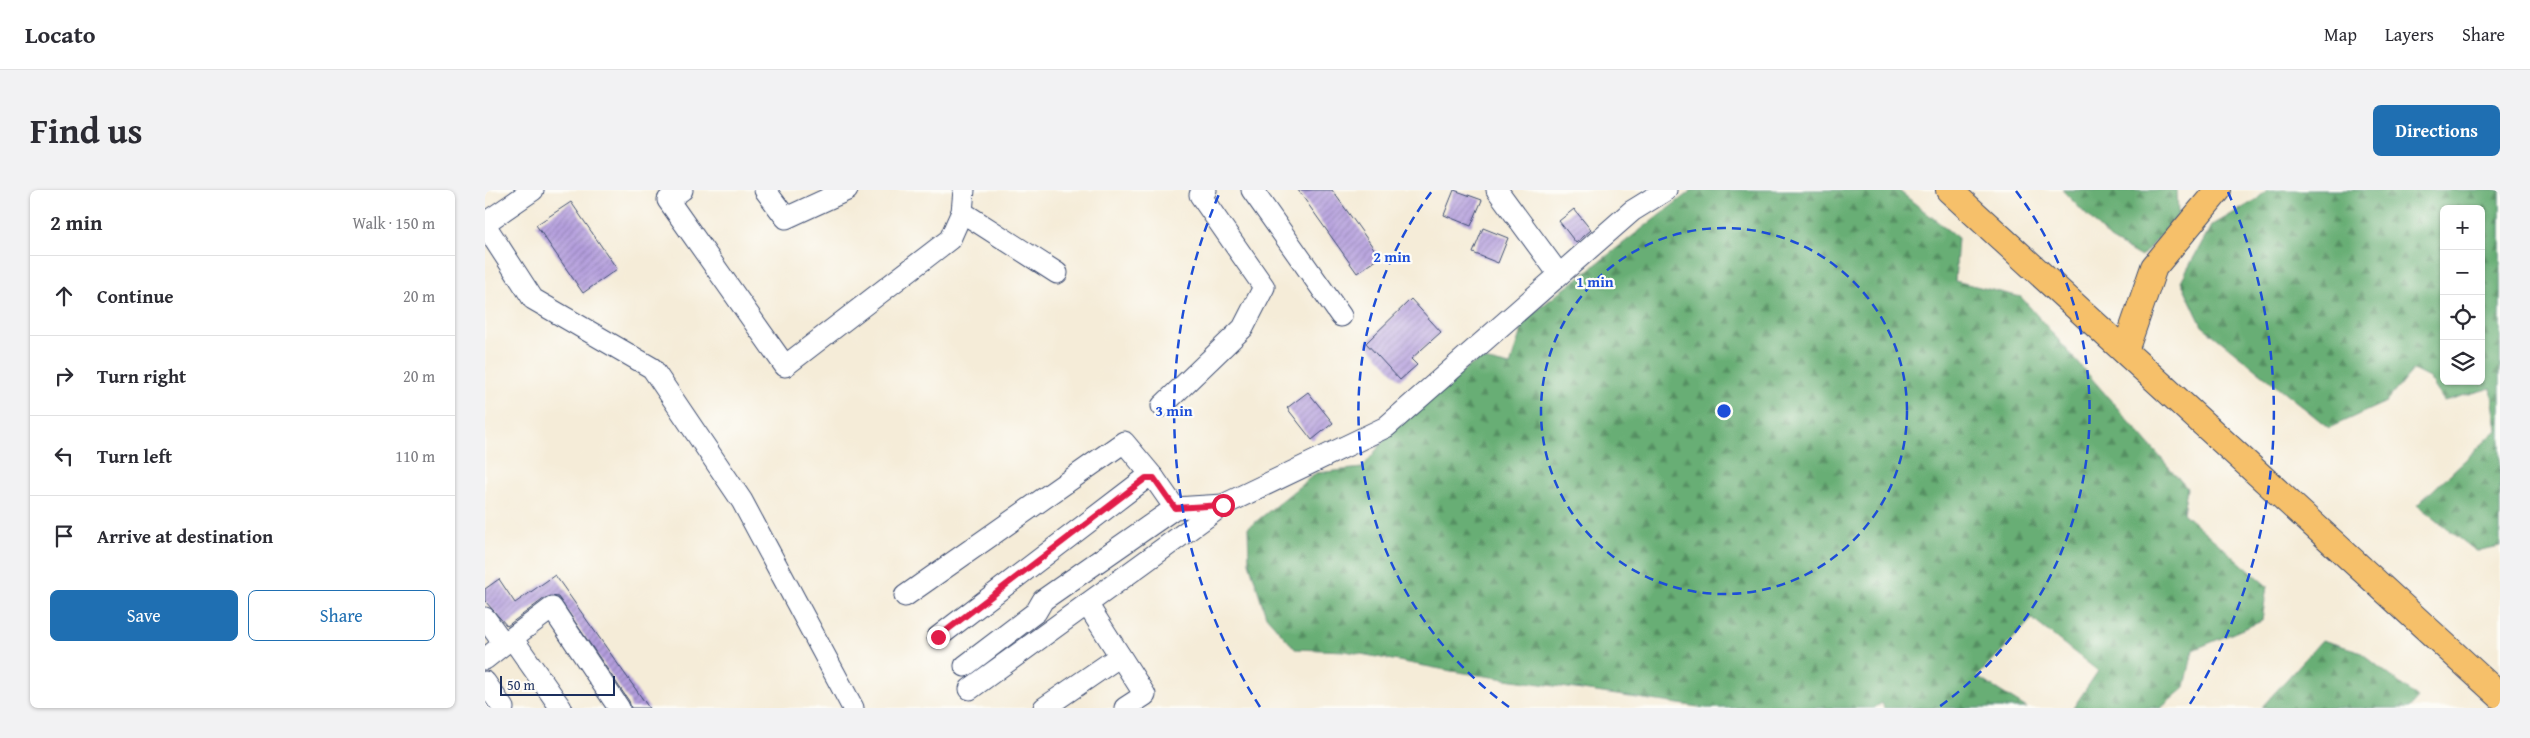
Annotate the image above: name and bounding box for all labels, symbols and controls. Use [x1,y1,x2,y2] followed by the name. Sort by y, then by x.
[25,17,96,52] text: Locato
[2324,21,2357,48] text: Map
[2385,21,2434,48] text: Layers
[2462,21,2505,48] text: Share
[30,105,143,156] text: Find us
[2373,105,2500,156] button: Directions
[2440,205,2485,385] map controls
[2440,205,2485,250] button: +
[50,207,102,238] text: 2 min
[352,211,435,235] text: Walk · 150 m
[1373,246,1411,267] text: 2 min
[2440,250,2485,295] button: −
[1576,271,1614,292] text: 1 min
[50,282,78,310] icon: ahead
[97,282,174,310] text: Continue
[403,284,435,308] text: 20 m
[2440,295,2485,340] button: locate
[2440,340,2485,385] button: layers
[50,362,78,390] icon: right
[97,362,186,390] text: Turn right
[403,364,435,388] text: 20 m
[1155,400,1193,421] text: 3 min
[1715,402,1733,420] centre of rings
[50,442,78,470] icon: left
[97,442,172,470] text: Turn left
[395,444,435,468] text: 110 m
[1212,494,1235,517] route start
[50,522,78,550] icon: arrive
[97,522,273,550] text: Arrive at destination
[50,590,238,641] button: Save
[248,590,435,641] button: Share
[927,626,950,649] route end
[500,673,615,696] scale bar
[507,675,535,695] text: 50 m

